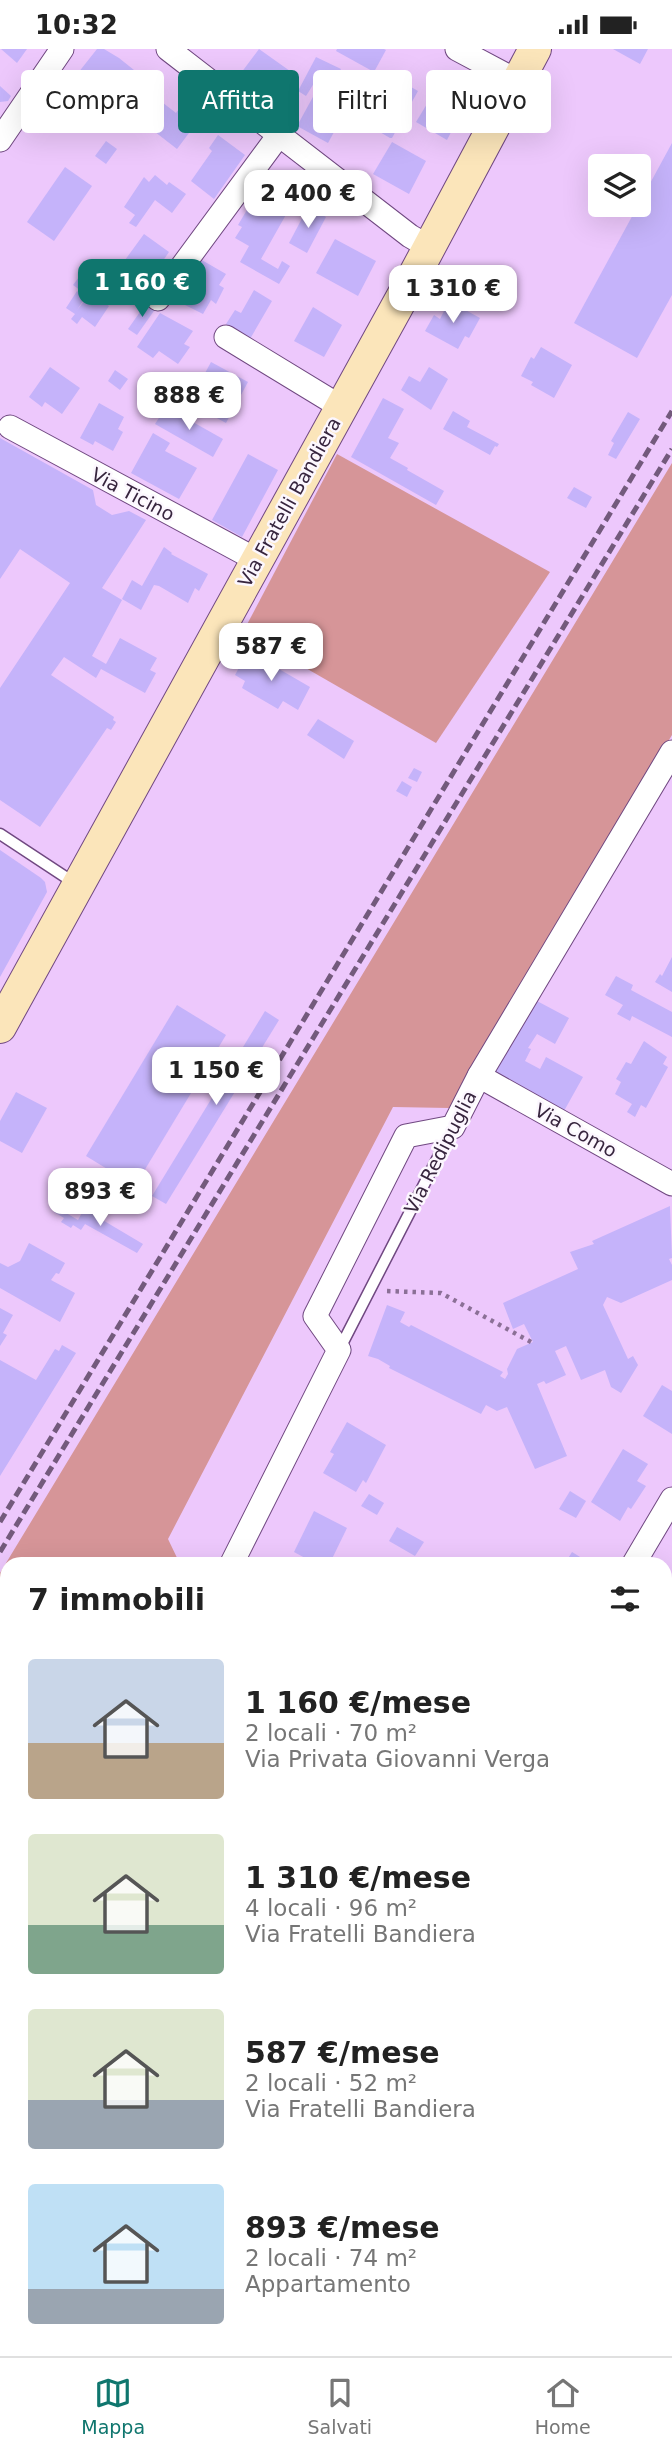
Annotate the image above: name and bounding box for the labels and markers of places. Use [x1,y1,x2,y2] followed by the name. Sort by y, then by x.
[243,171,373,230] pin: 2 400 €
[77,259,207,319] pin: 1 160 €
[388,265,518,325] pin: 1 310 €
[140,373,238,432] pin: 888 €
[222,623,320,683] pin: 587 €
[151,1047,281,1107] pin: 1 150 €
[51,1169,149,1228] pin: 893 €

